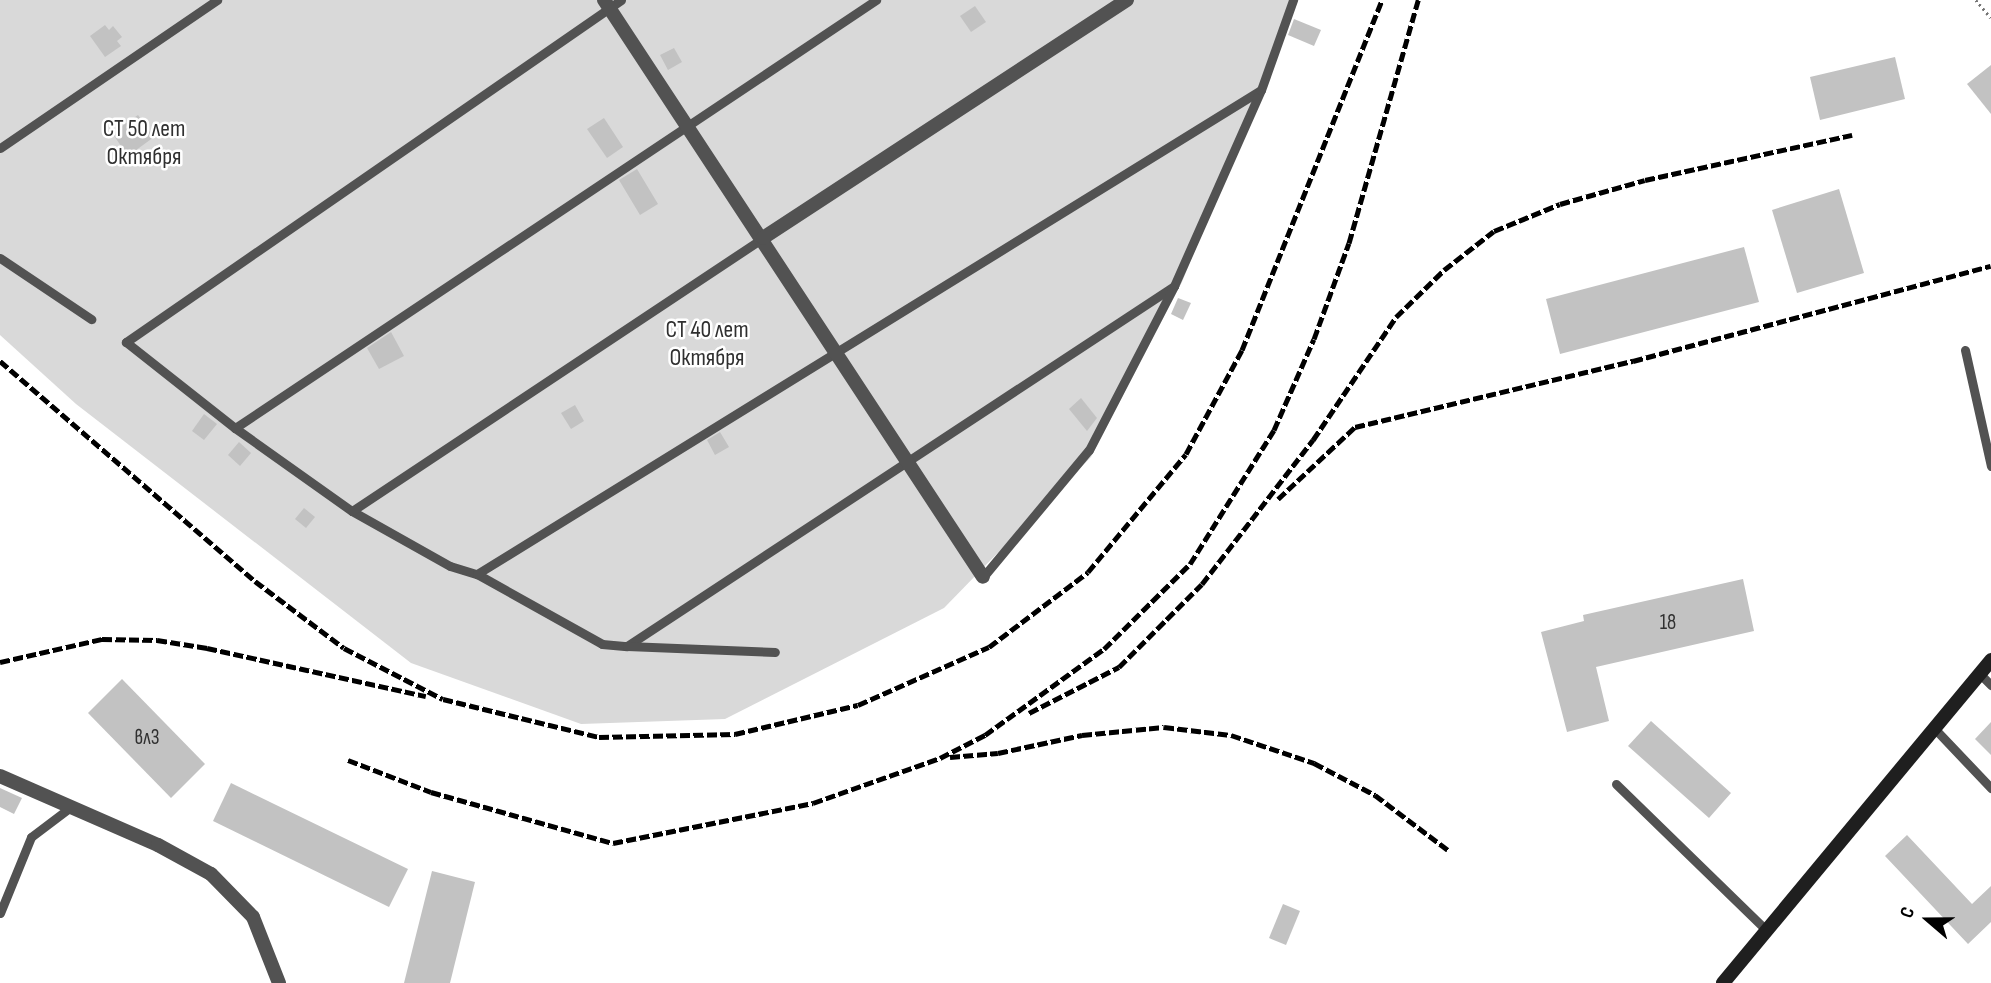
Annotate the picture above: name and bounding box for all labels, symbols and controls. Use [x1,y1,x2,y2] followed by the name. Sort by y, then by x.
[103,115,185,171] park label: СТ 50 лет Октября
[665,316,749,372] park label: СТ 40 лет Октября
[1660,610,1676,636] house number: 18
[135,725,159,751] house number: вл3
[1893,885,1963,955] north arrow
[1895,904,1920,921] text: С

